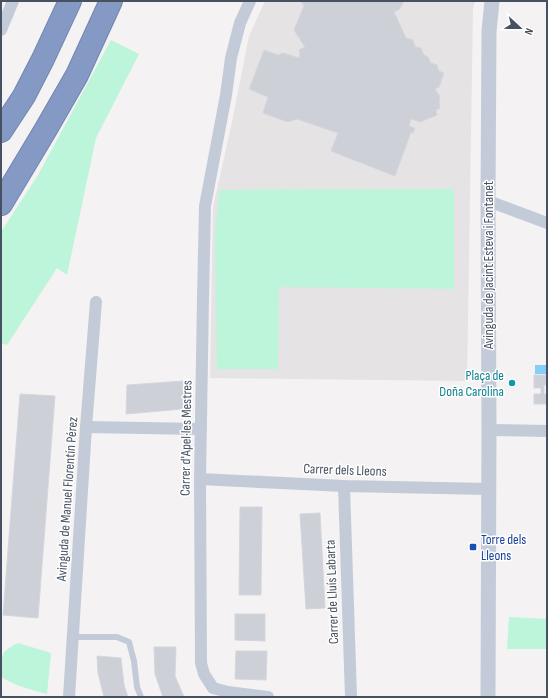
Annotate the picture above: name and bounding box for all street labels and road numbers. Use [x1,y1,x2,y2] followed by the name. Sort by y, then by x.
[480,181,497,350] street label: Avinguda de Jacint Esteva i Fontanet
[176,380,196,496] street label: Carrer d'Apel·les Mestres
[53,416,81,583] street label: Avinguda de Manuel Florentín Pérez
[303,460,387,480] street label: Carrer dels Lleons
[322,540,342,644] street label: Carrer de Lluís Labarta

